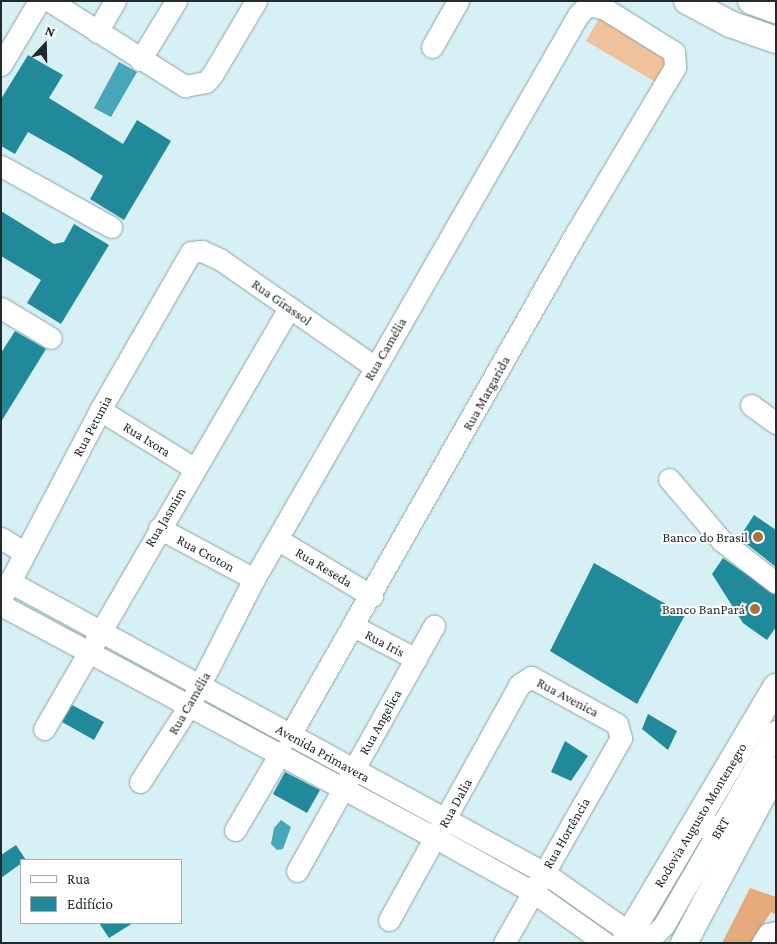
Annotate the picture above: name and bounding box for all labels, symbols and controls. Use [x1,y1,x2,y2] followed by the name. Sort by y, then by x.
[20,20,70,70] north arrow
[43,22,58,40] text: N
[249,275,315,329] street label: Rua Girassol
[360,314,410,384] street label: Rua Camélia
[459,353,513,433] street label: Rua Margarida
[69,393,115,459] street label: Rua Petunia
[120,418,174,460] street label: Rua Ixora
[141,484,189,550] street label: Rua Jasmim
[662,529,748,545] place label: Banco do Brasil
[174,531,238,575] street label: Rua Croton
[752,531,764,543] marker: Banco do Brasil
[293,543,355,591] street label: Rua Reseda
[662,601,745,617] place label: Banco BanPará
[749,603,761,615] marker: Banco BanPará
[362,626,408,660] street label: Rua Iris
[164,668,214,738] street label: Rua Camélia
[534,674,602,720] street label: Rua Avenica
[355,686,405,758] street label: Rua Angelica
[273,720,373,786] street label: Avenida Primavera
[650,740,750,890] street label: Rodovia Augusto Montenegro
[435,775,475,831] street label: Rua Dalia
[539,794,593,872] street label: Rua Hortência
[707,814,733,842] street label: BRT
[20,859,182,924] legend
[67,871,90,887] text: Rua
[67,896,113,912] text: Edifício

